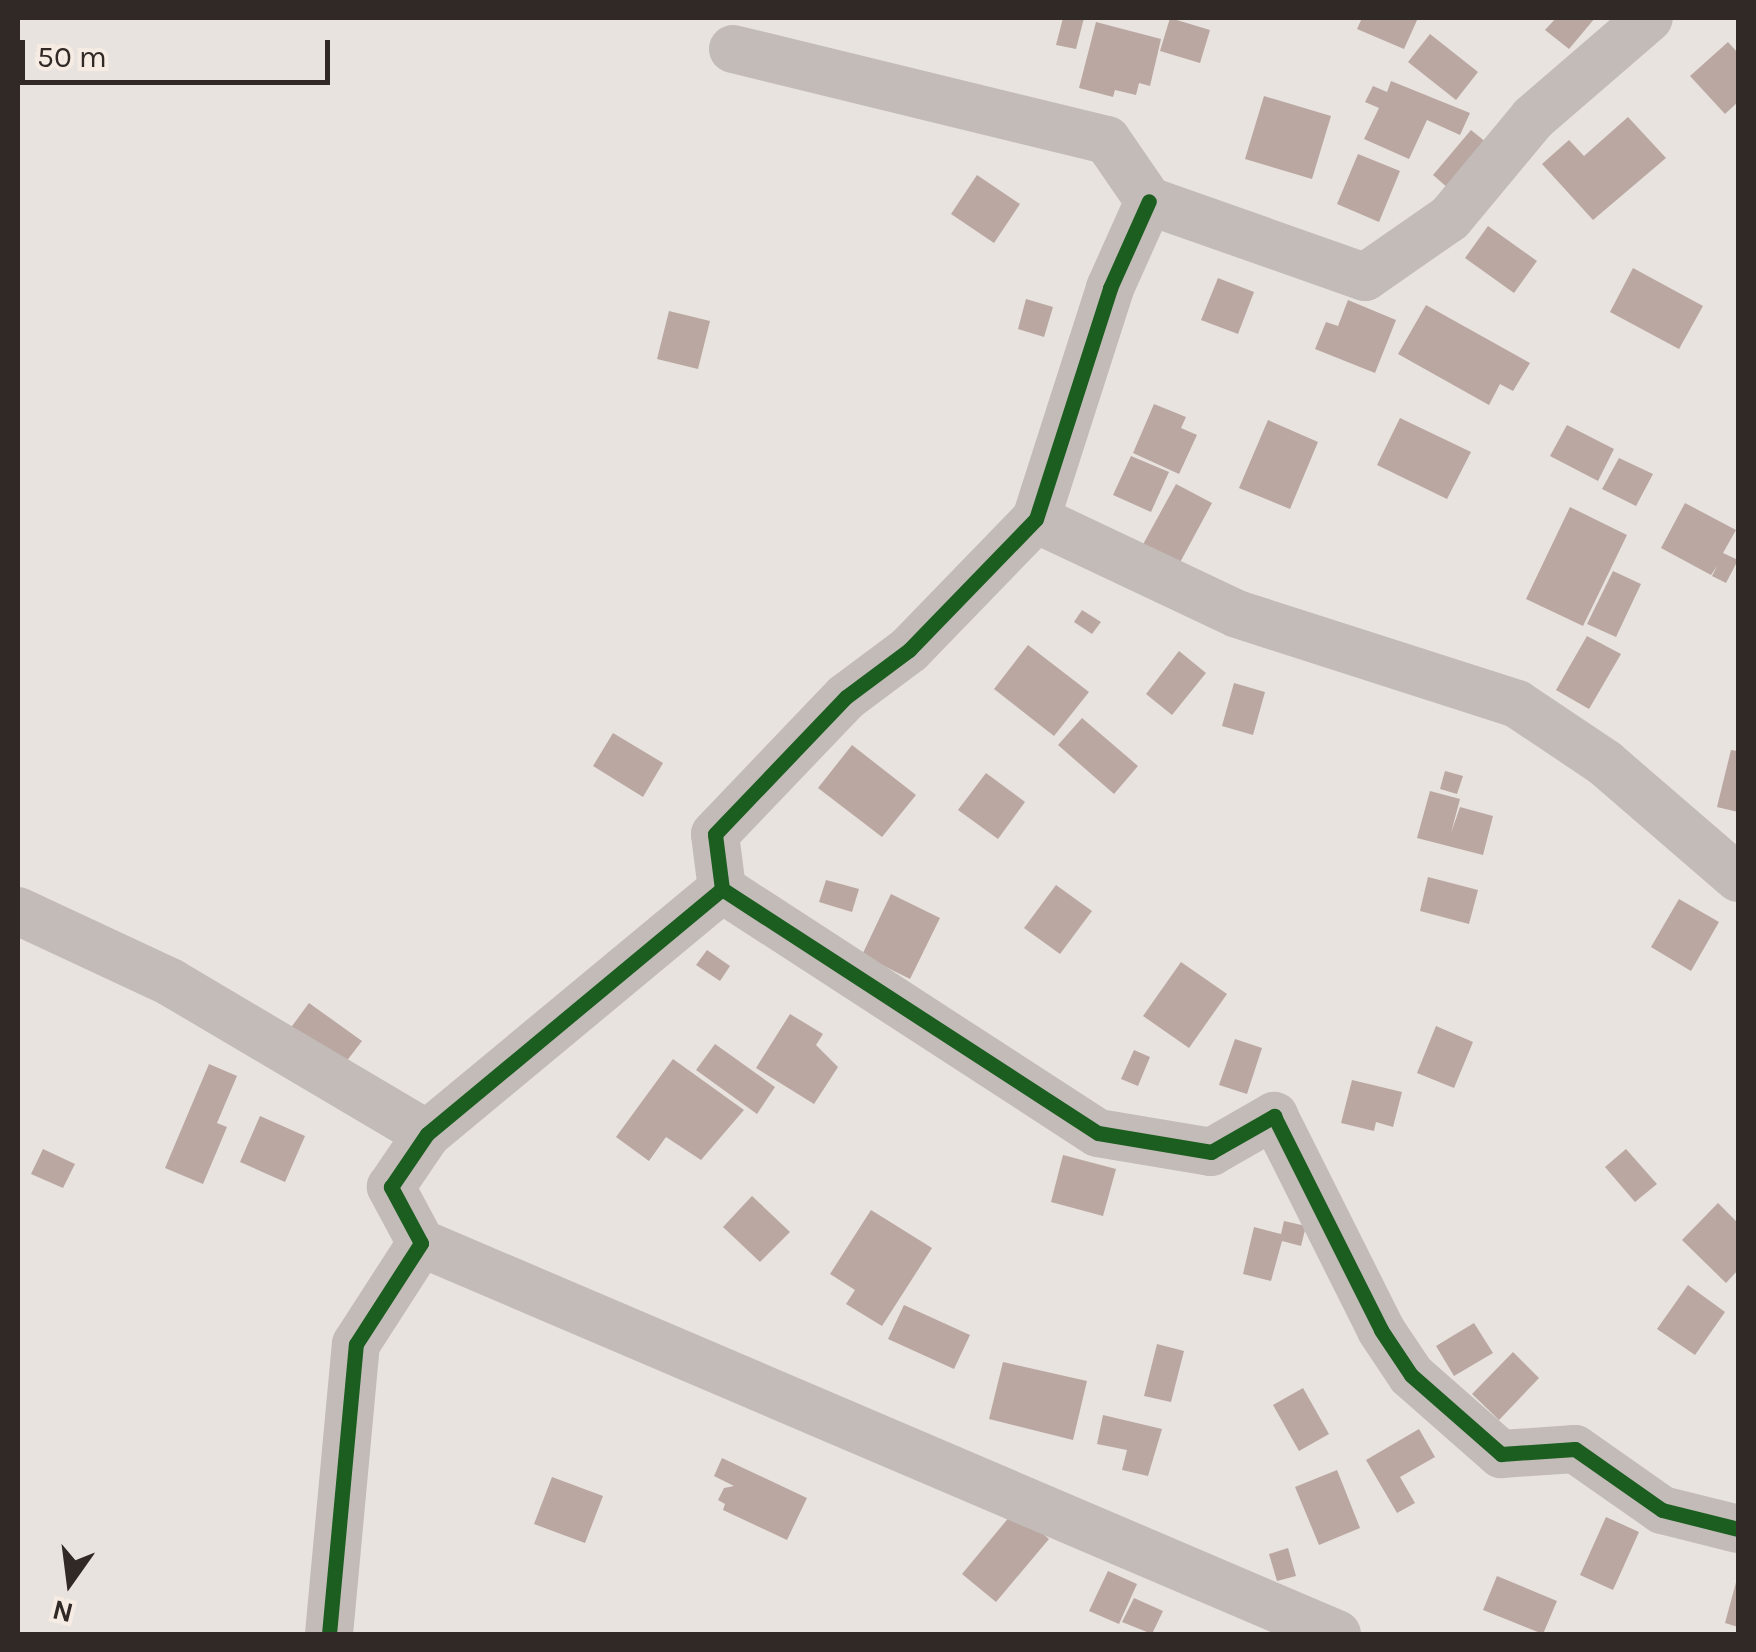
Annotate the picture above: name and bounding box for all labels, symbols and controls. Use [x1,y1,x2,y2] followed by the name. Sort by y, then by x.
[25,20,335,82] scale bar
[37,39,107,75] text: 50 m
[20,1532,120,1632] north arrow
[49,1593,76,1630] text: N

